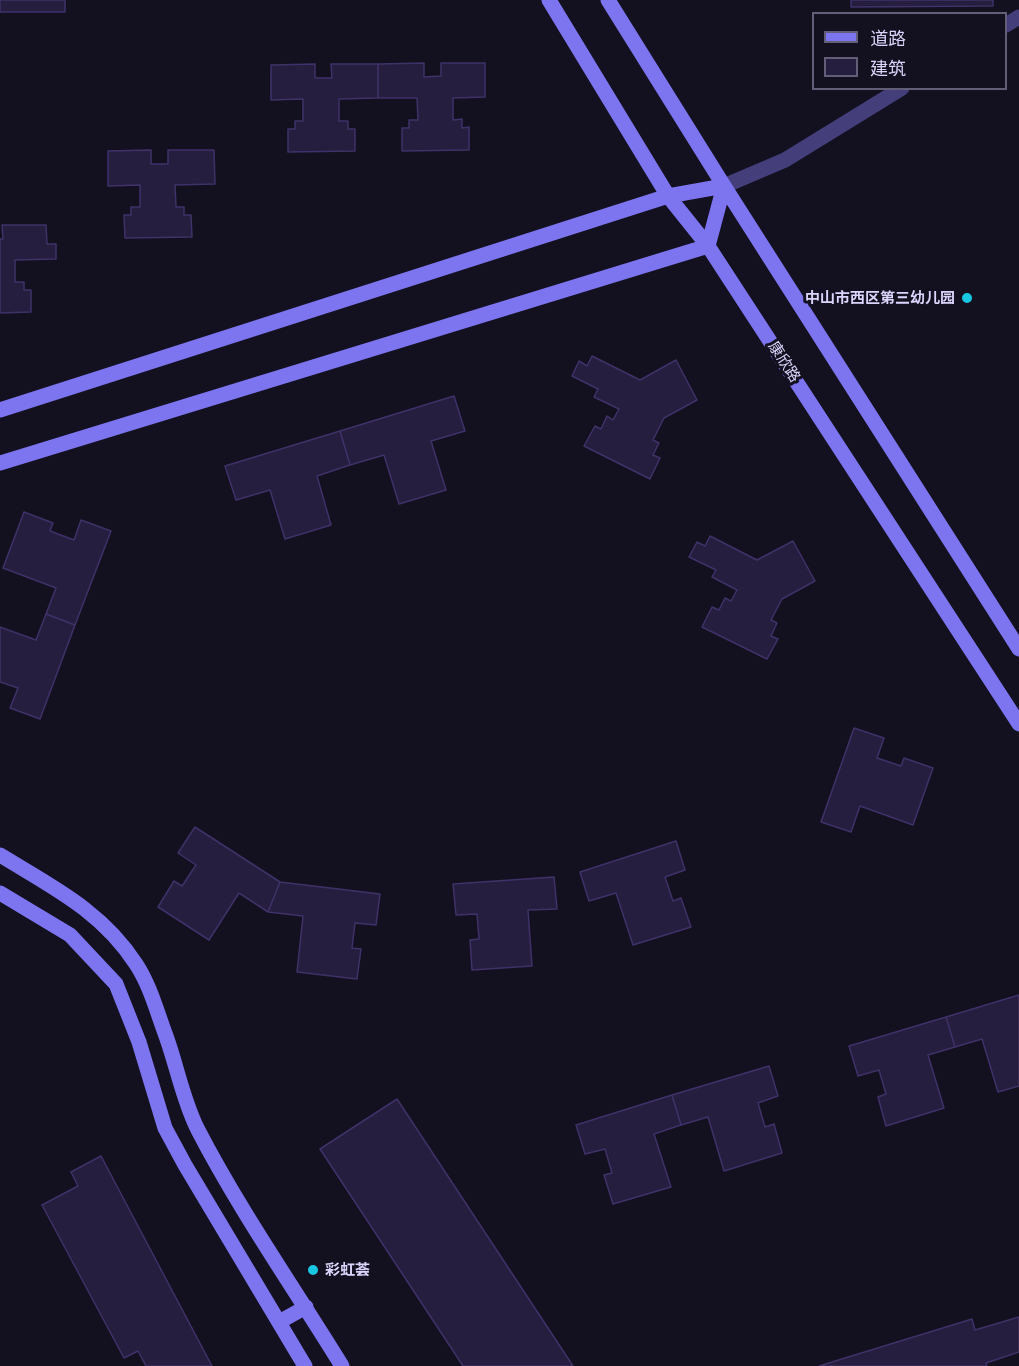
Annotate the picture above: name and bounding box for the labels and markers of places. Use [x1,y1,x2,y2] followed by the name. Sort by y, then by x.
[805,289,955,307] place label: 中山市西区第三幼儿园
[960,291,974,305] marker: 中山市西区第三幼儿园
[325,1261,370,1279] place label: 彩虹荟
[306,1263,320,1277] marker: 彩虹荟

